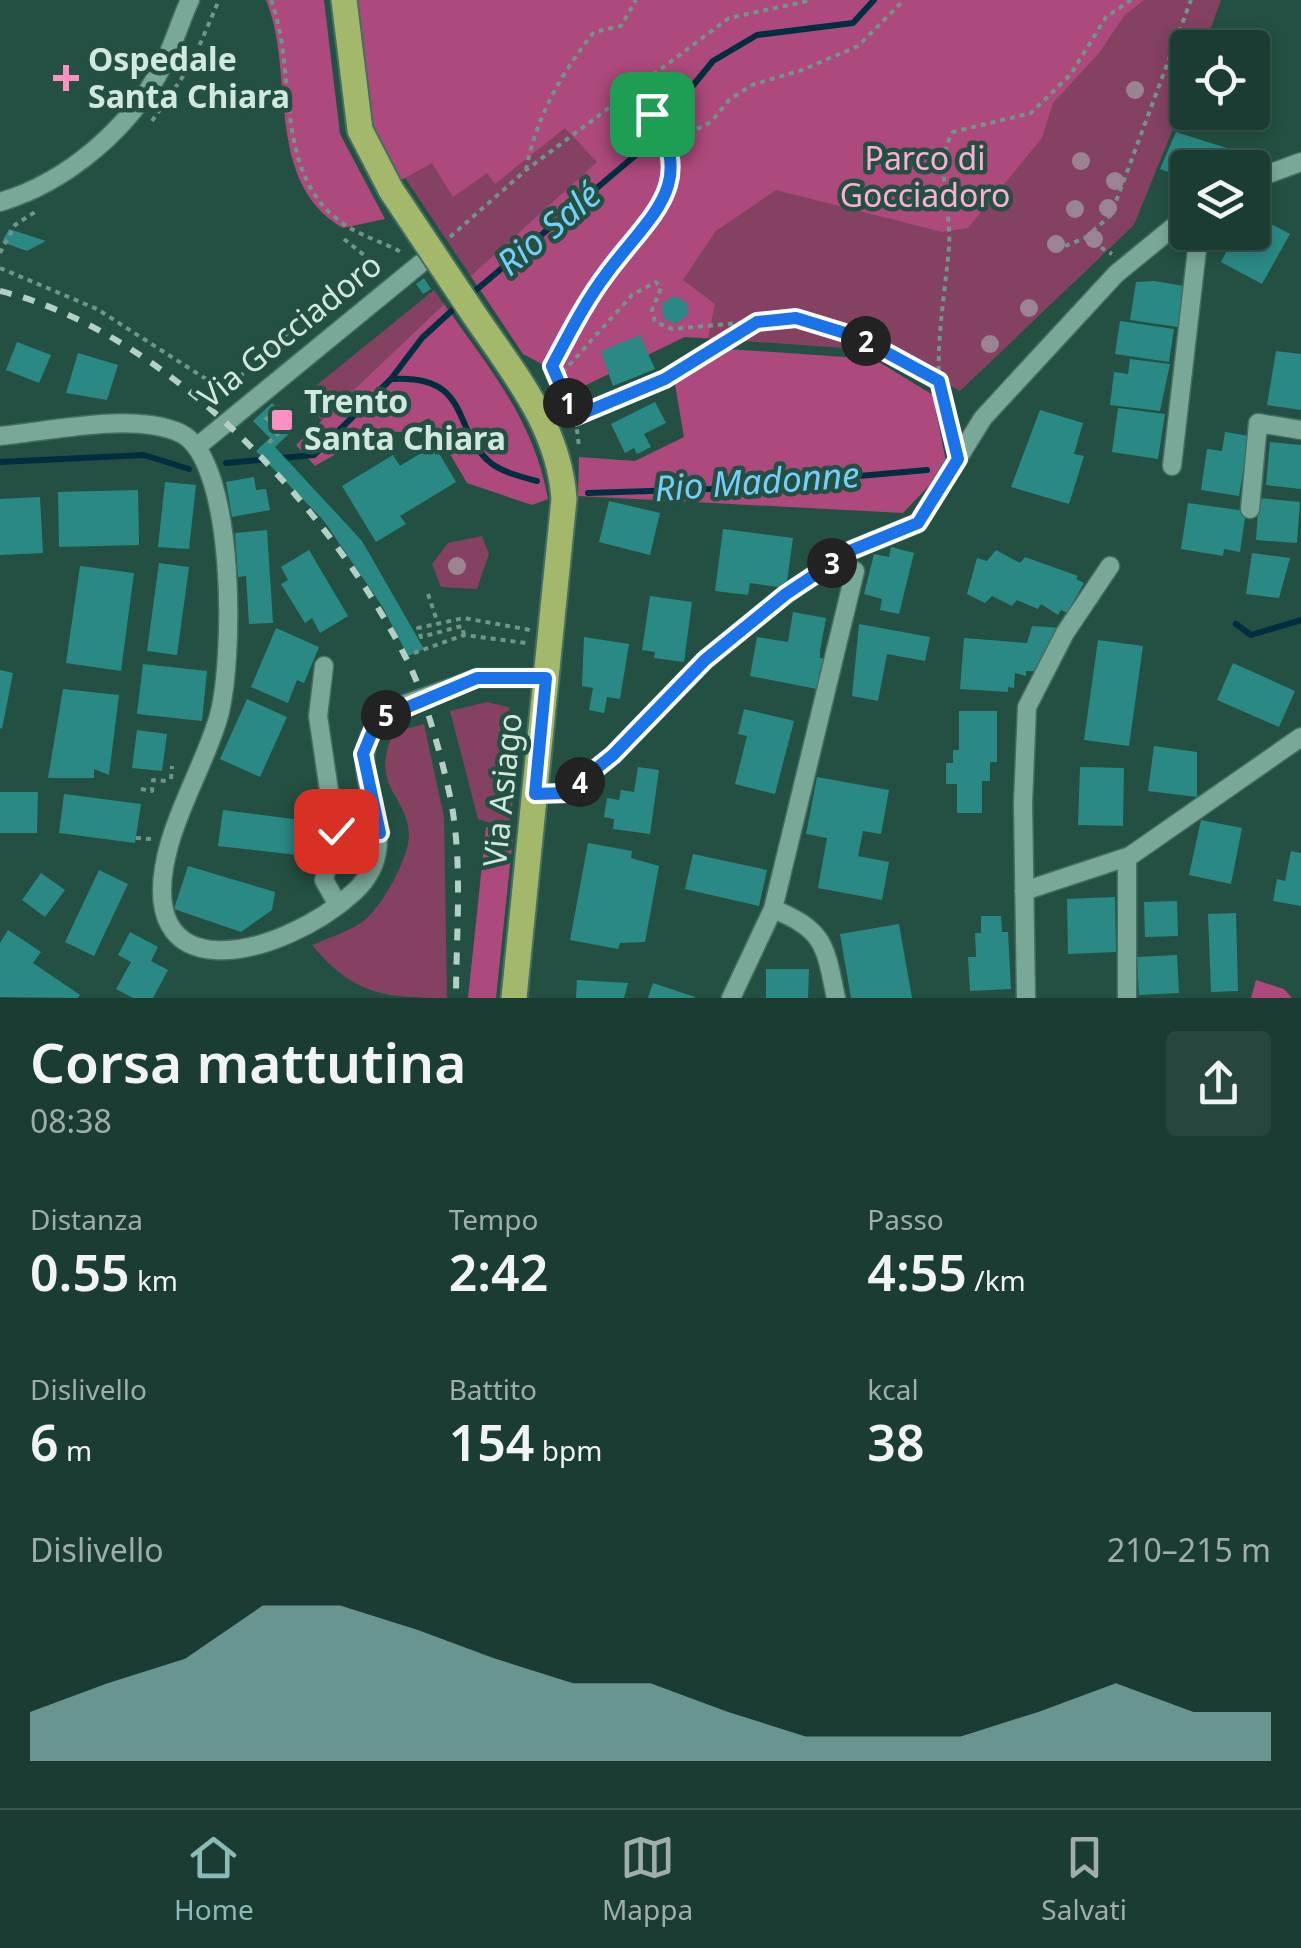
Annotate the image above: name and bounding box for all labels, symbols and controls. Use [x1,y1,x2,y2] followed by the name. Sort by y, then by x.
[1170,30,1270,250] map controls
[1170,30,1270,130] button: locate
[88,37,290,117] place label: Ospedale Santa Chiara
[53,65,79,91] marker: Ospedale Santa Chiara
[610,72,695,157] pin
[625,87,680,142] icon: arrive
[840,136,1010,216] park label: Parco di Gocciadoro
[1170,150,1270,250] button: layers
[486,170,610,285] water label: Rio Salé
[188,243,390,417] street label: Via Gocciadoro
[841,316,891,366] pin: 2
[858,322,874,360] text: 2
[543,378,593,428] pin: 1
[304,379,506,459] place label: Trento Santa Chiara
[560,384,576,422] text: 1
[269,407,295,433] marker: Trento Santa Chiara
[653,450,861,511] water label: Rio Madonne
[807,538,857,588] pin: 3
[824,544,840,582] text: 3
[361,690,411,740] pin: 5
[378,696,394,734] text: 5
[472,711,531,869] street label: Via Asiago
[555,757,605,807] pin: 4
[572,763,588,801] text: 4
[294,789,379,874] pin
[309,804,364,859] icon: check
[30,1024,466,1099] text: Corsa mattutina
[1166,1031,1271,1136] button: share
[30,1099,112,1142] text: 08:38
[30,1200,143,1238] text: Distanza
[449,1200,538,1238] text: Tempo
[867,1200,944,1238] text: Passo
[30,1238,130,1306] text: 0.55
[449,1238,548,1306] text: 2:42
[867,1238,967,1306] text: 4:55
[130,1261,178,1299] text: km
[967,1261,1026,1299] text: /km
[30,1370,147,1408] text: Dislivello
[449,1370,537,1408] text: Battito
[867,1370,919,1408] text: kcal
[30,1408,59,1476] text: 6
[449,1408,534,1476] text: 154
[867,1408,925,1476] text: 38
[59,1431,92,1469] text: m
[534,1431,602,1469] text: bpm
[30,1528,164,1571] text: Dislivello
[1107,1528,1271,1571] text: 210–215 m
[174,1830,254,1928] tab: Home
[602,1830,693,1928] tab: Mappa
[1041,1830,1127,1928] tab: Salvati

